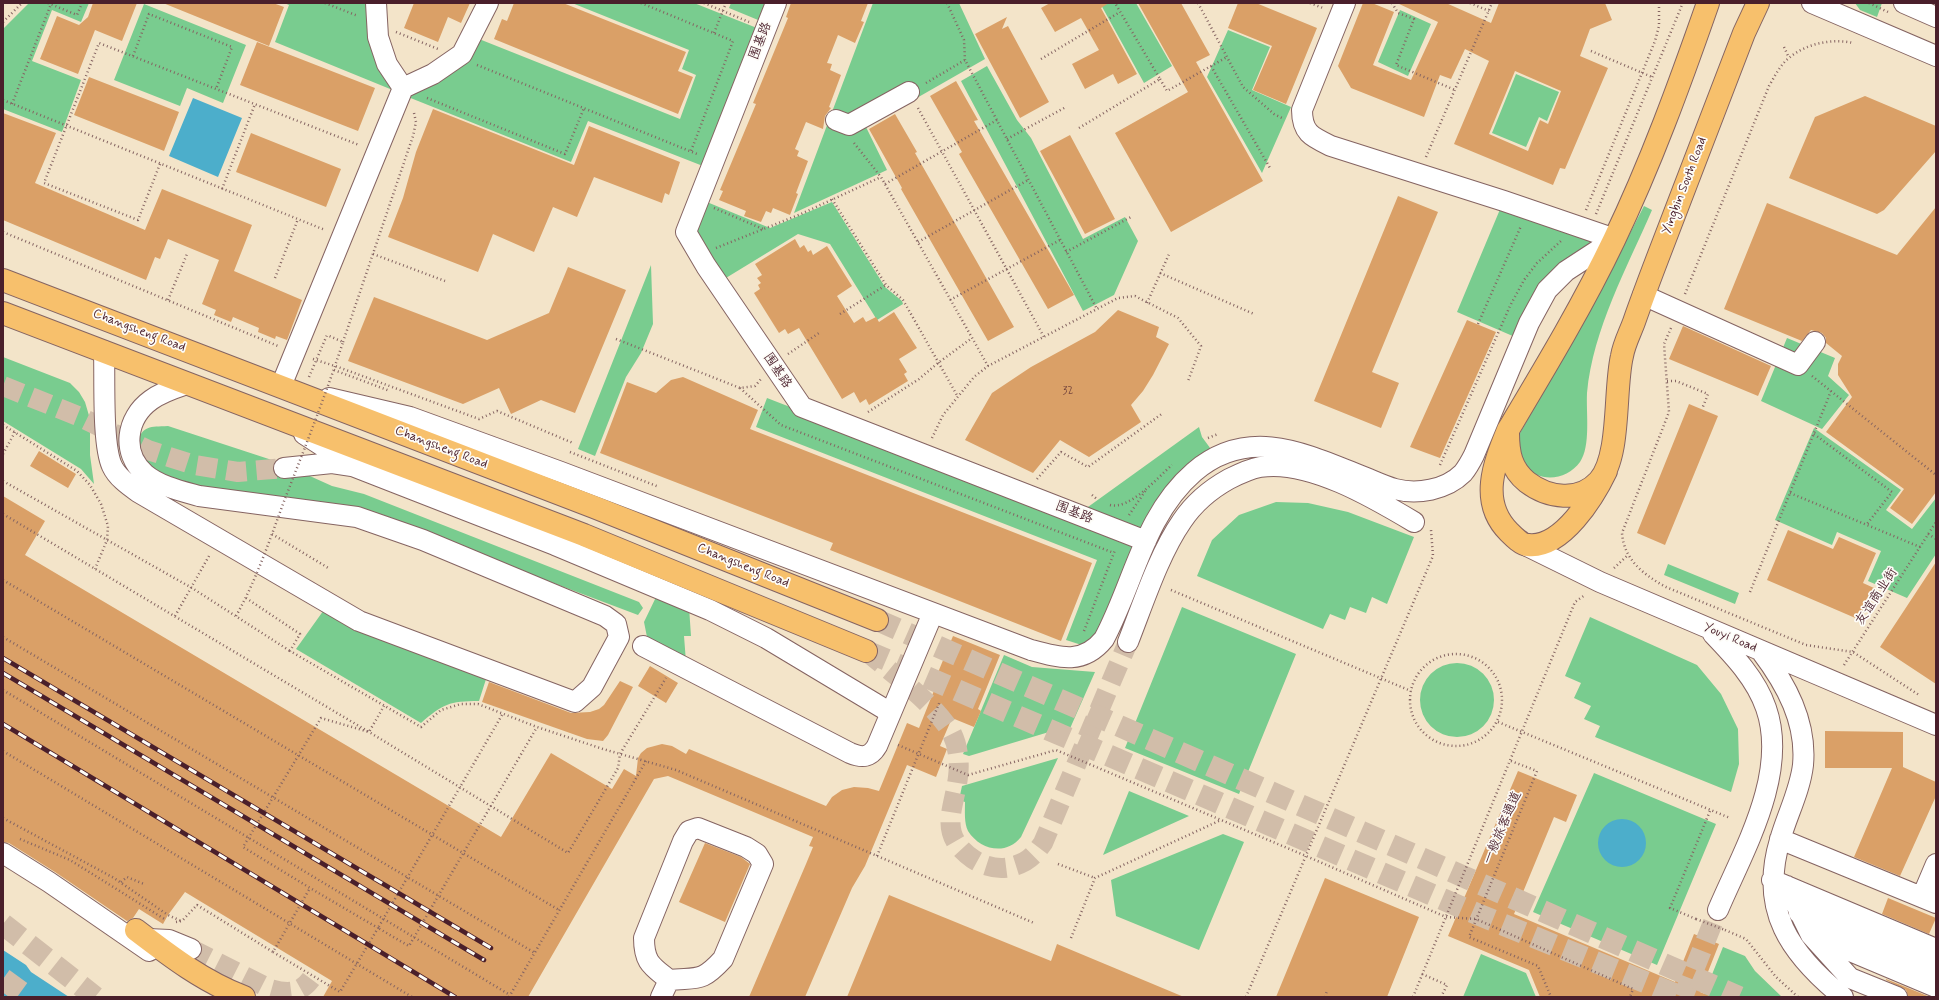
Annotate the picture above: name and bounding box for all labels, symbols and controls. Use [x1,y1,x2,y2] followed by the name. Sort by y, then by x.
[747,20,775,62] street label: 围基路
[1659,135,1711,237] street label: Yingbin South Road
[90,306,188,356] street label: Changsheng Road
[760,350,794,392] street label: 围基路
[1063,385,1073,399] house number: 32
[392,423,490,473] street label: Changsheng Road
[1053,499,1095,527] street label: 围基路
[695,540,791,592] street label: Changsheng Road
[1853,565,1901,629] street label: 友谊商业街
[1701,620,1759,656] street label: Youyi Road
[1481,789,1525,867] street label: 一般旅客通道

